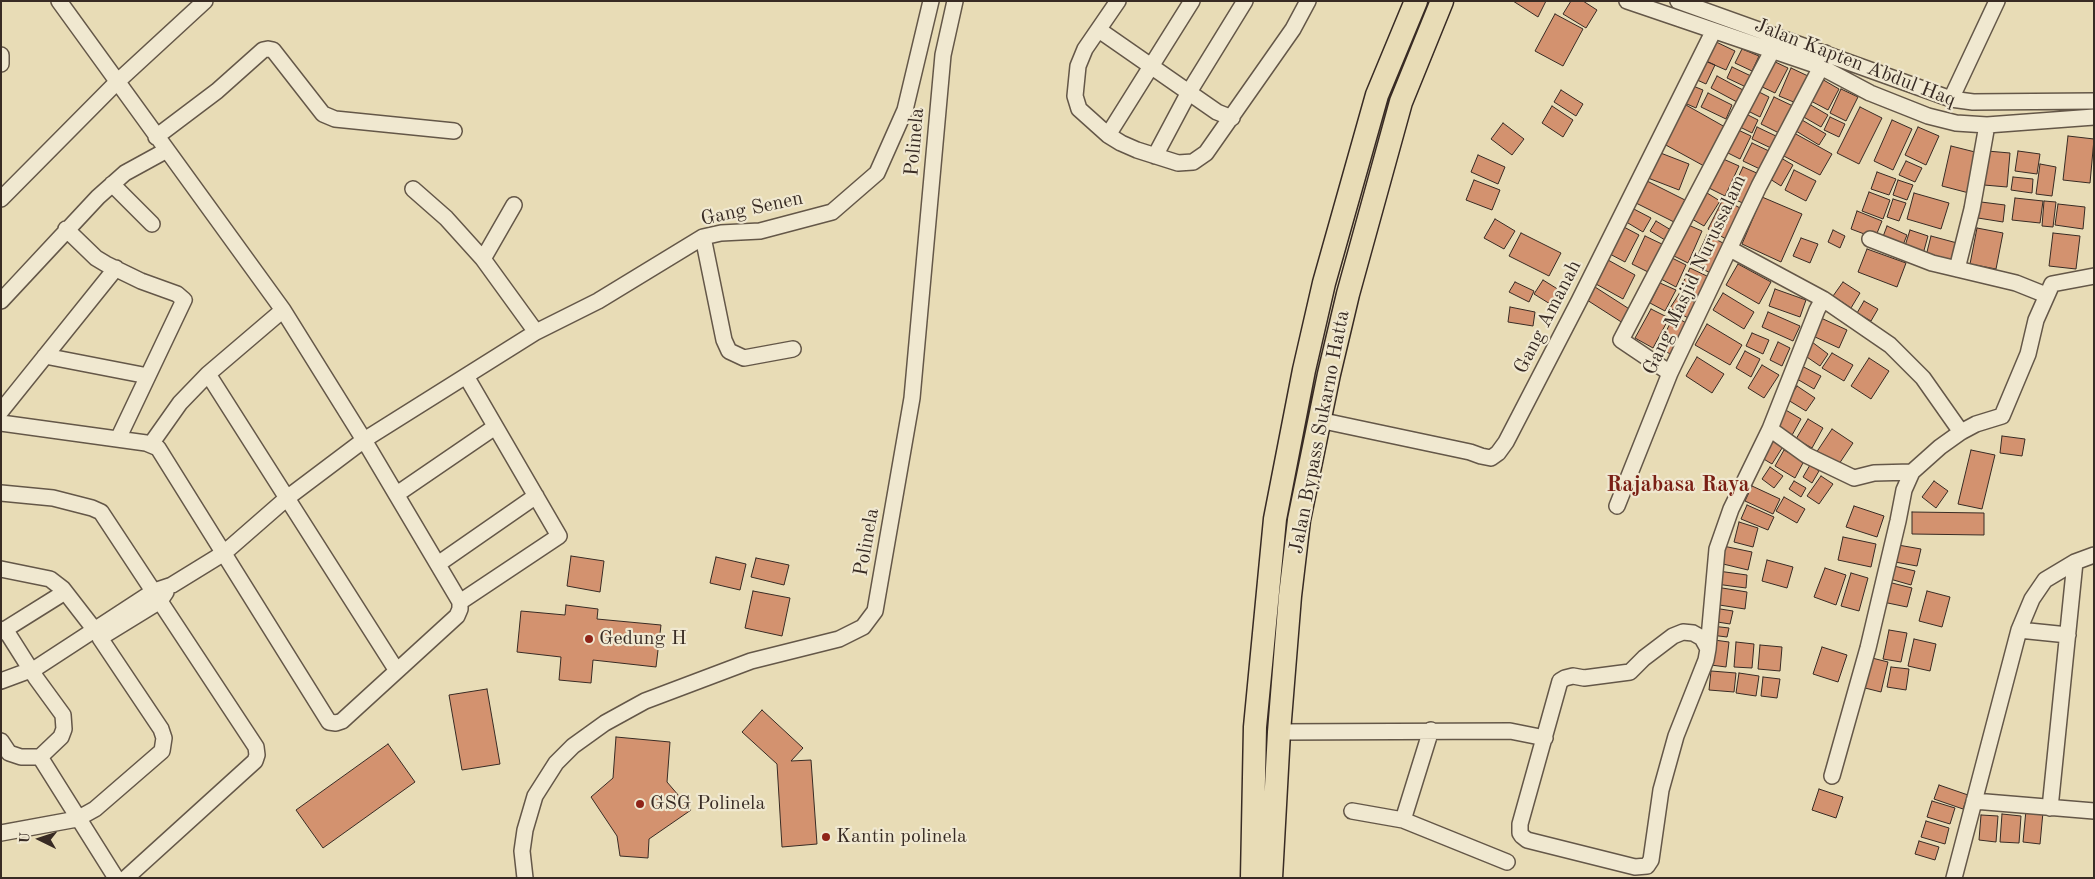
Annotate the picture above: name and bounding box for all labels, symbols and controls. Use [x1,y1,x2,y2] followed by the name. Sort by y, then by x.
[1751,14,1959,112] street label: Jalan Kapten Abdul Haq
[900,107,930,177] street label: Polinela
[1638,171,1752,379] street label: Gang Masjid Nurussalam
[699,186,805,232] street label: Gang Senen
[1509,256,1587,378] street label: Gang Amanah
[1285,308,1355,556] street label: Jalan Bypass Sukarno Hatta
[1606,472,1750,498] district label: Rajabasa Raya
[849,506,885,578] street label: Polinela
[599,627,687,651] place label: Gedung H
[583,633,595,645] marker: Gedung H
[650,792,765,816] place label: GSG Polinela
[634,798,646,810] marker: GSG Polinela
[15,814,65,864] north arrow
[836,825,967,849] place label: Kantin polinela
[820,831,832,843] marker: Kantin polinela
[18,832,32,844] text: U

